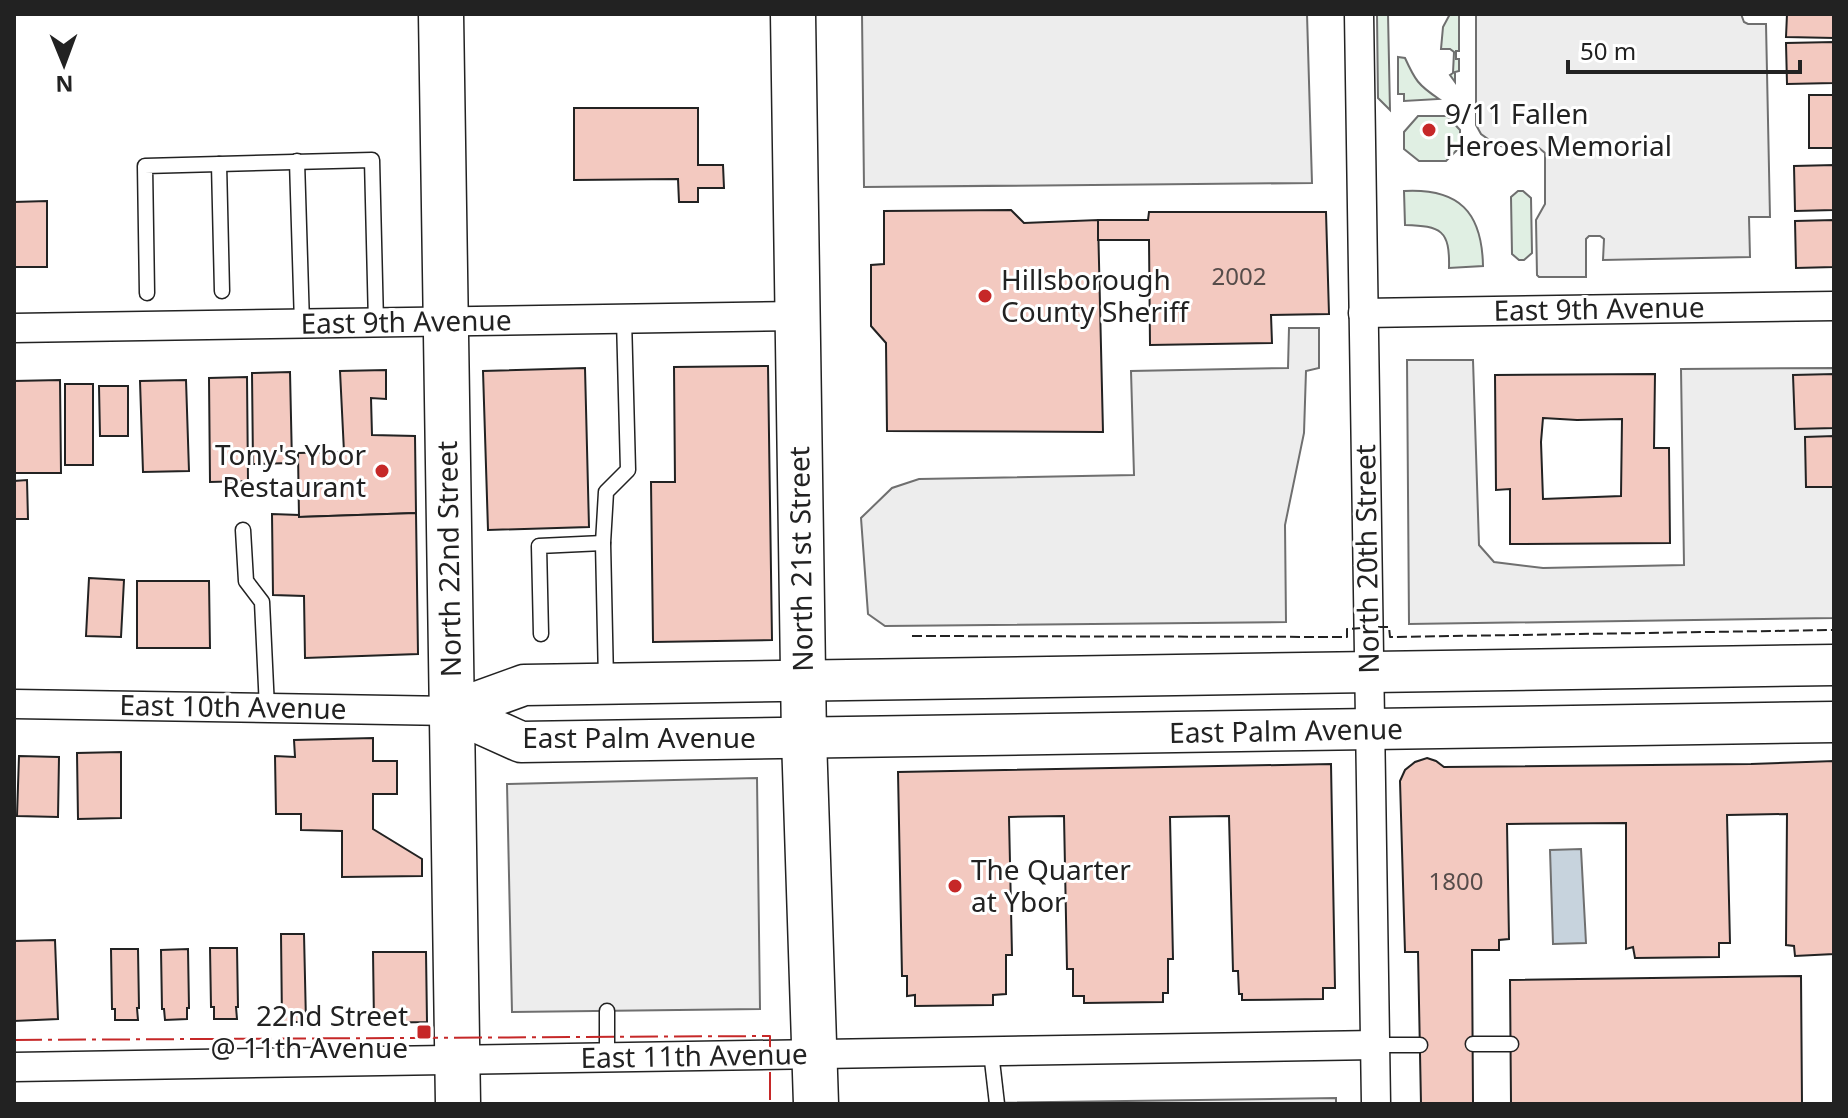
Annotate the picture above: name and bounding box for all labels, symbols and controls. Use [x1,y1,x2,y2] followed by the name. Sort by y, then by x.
[24,24,104,104] north arrow
[1568,24,1800,74] scale bar
[1580,34,1636,67] text: 50 m
[55,70,74,100] text: N
[1445,94,1672,164] place label: 9/11 Fallen Heroes Memorial
[1420,121,1438,139] marker: 9/11 Fallen Heroes Memorial
[1212,259,1266,292] house number: 2002
[1001,260,1190,330] place label: Hillsborough County Sheriff
[976,287,994,305] marker: Hillsborough County Sheriff
[1493,287,1705,329] street label: East 9th Avenue
[300,300,512,342] street label: East 9th Avenue
[215,435,366,505] place label: Tony's Ybor Restaurant
[427,440,469,678] street label: North 22nd Street
[1345,444,1387,674] street label: North 20th Street
[779,446,821,672] street label: North 21st Street
[373,462,391,480] marker: Tony's Ybor Restaurant
[119,685,347,727] street label: East 10th Avenue
[1169,709,1403,751] street label: East Palm Avenue
[522,718,756,756] street label: East Palm Avenue
[971,850,1131,920] place label: The Quarter at Ybor
[1429,864,1483,897] house number: 1800
[946,877,964,895] marker: The Quarter at Ybor
[211,996,408,1066] place label: 22nd Street @ 11th Avenue
[415,1023,433,1041] marker: 22nd Street @ 11th Avenue
[580,1034,808,1076] street label: East 11th Avenue

